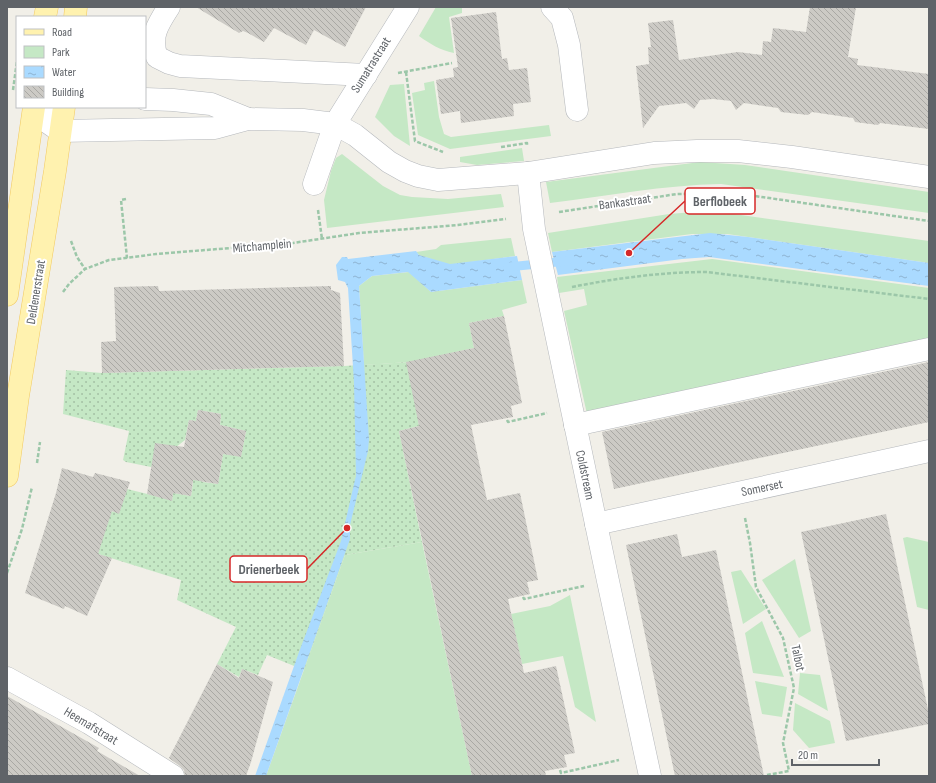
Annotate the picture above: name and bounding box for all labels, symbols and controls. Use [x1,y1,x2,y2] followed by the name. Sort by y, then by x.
[16,16,146,108] legend
[52,25,72,40] text: Road
[348,34,394,96] street label: Sumatrastraat
[52,45,70,60] text: Park
[52,65,76,80] text: Water
[52,85,84,100] text: Building
[685,188,755,214] callout: Berflobeek
[598,190,652,214] street label: Bankastraat
[693,193,747,210] text: Berflobeek
[232,235,292,257] street label: Mitchamplein
[23,259,49,325] street label: Deldenerstraat
[572,449,598,501] street label: Coldstream
[740,476,784,500] street label: Somerset
[230,556,307,582] callout: Drienerbeek
[239,561,300,578] text: Drienerbeek
[787,643,809,673] street label: Talbot
[61,704,121,748] street label: Heemafstraat
[792,741,879,767] scale bar
[798,748,818,763] text: 20 m

